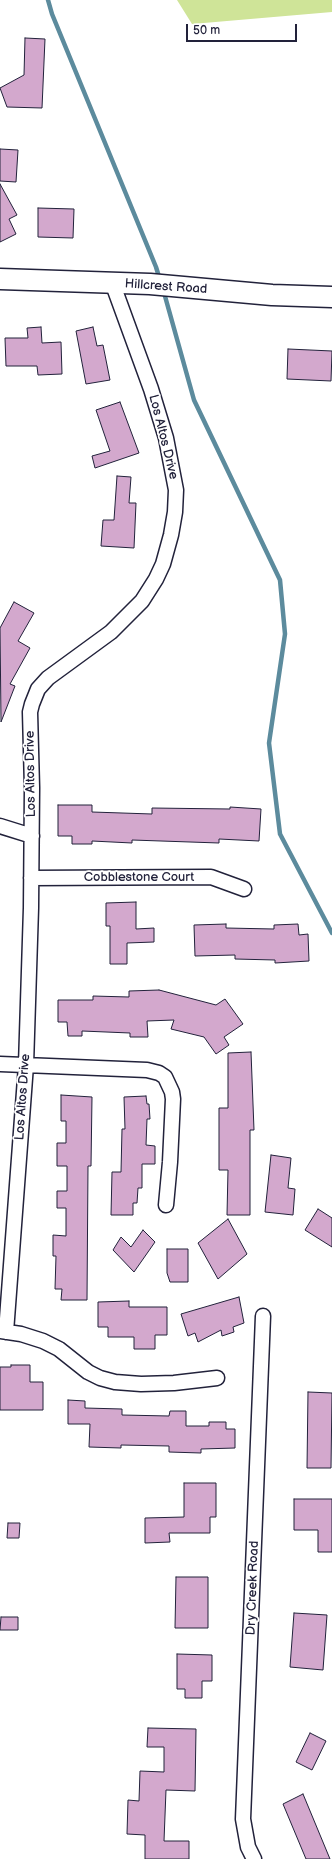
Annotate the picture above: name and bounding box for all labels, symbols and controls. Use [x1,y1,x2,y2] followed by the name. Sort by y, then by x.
[188,16,299,42] scale bar
[193,23,220,38] text: 50 m
[124,276,208,298] street label: Hillcrest Road
[145,393,181,481] street label: Los Altos Drive
[22,730,40,818] street label: Los Altos Drive
[84,870,194,886] street label: Cobblestone Court
[12,1053,34,1141] street label: Los Altos Drive
[244,1540,262,1636] street label: Dry Creek Road

